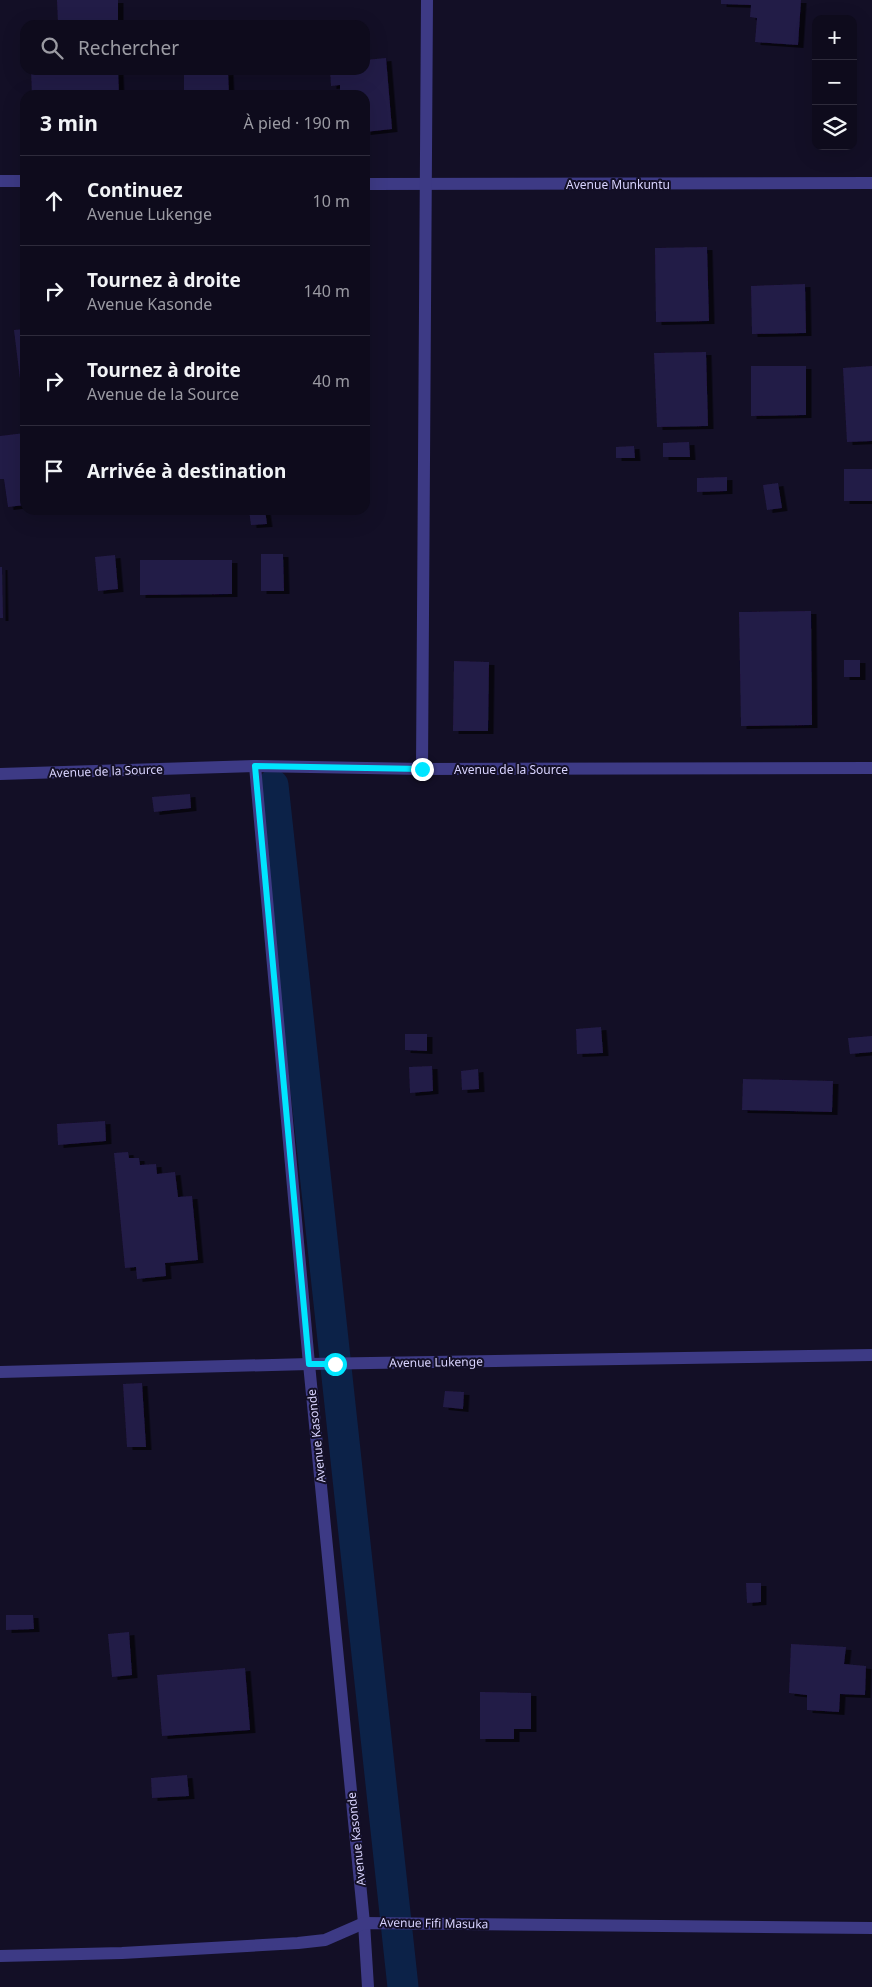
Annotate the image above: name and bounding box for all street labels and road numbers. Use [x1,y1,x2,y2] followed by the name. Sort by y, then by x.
[566,176,670,193] street label: Avenue Munkuntu
[49,761,163,781] street label: Avenue de la Source
[454,761,568,778] street label: Avenue de la Source
[389,1353,483,1371] street label: Avenue Lukenge
[303,1388,329,1484] street label: Avenue Kasonde
[343,1791,369,1887] street label: Avenue Kasonde
[379,1914,489,1932] street label: Avenue Fifi Masuka

